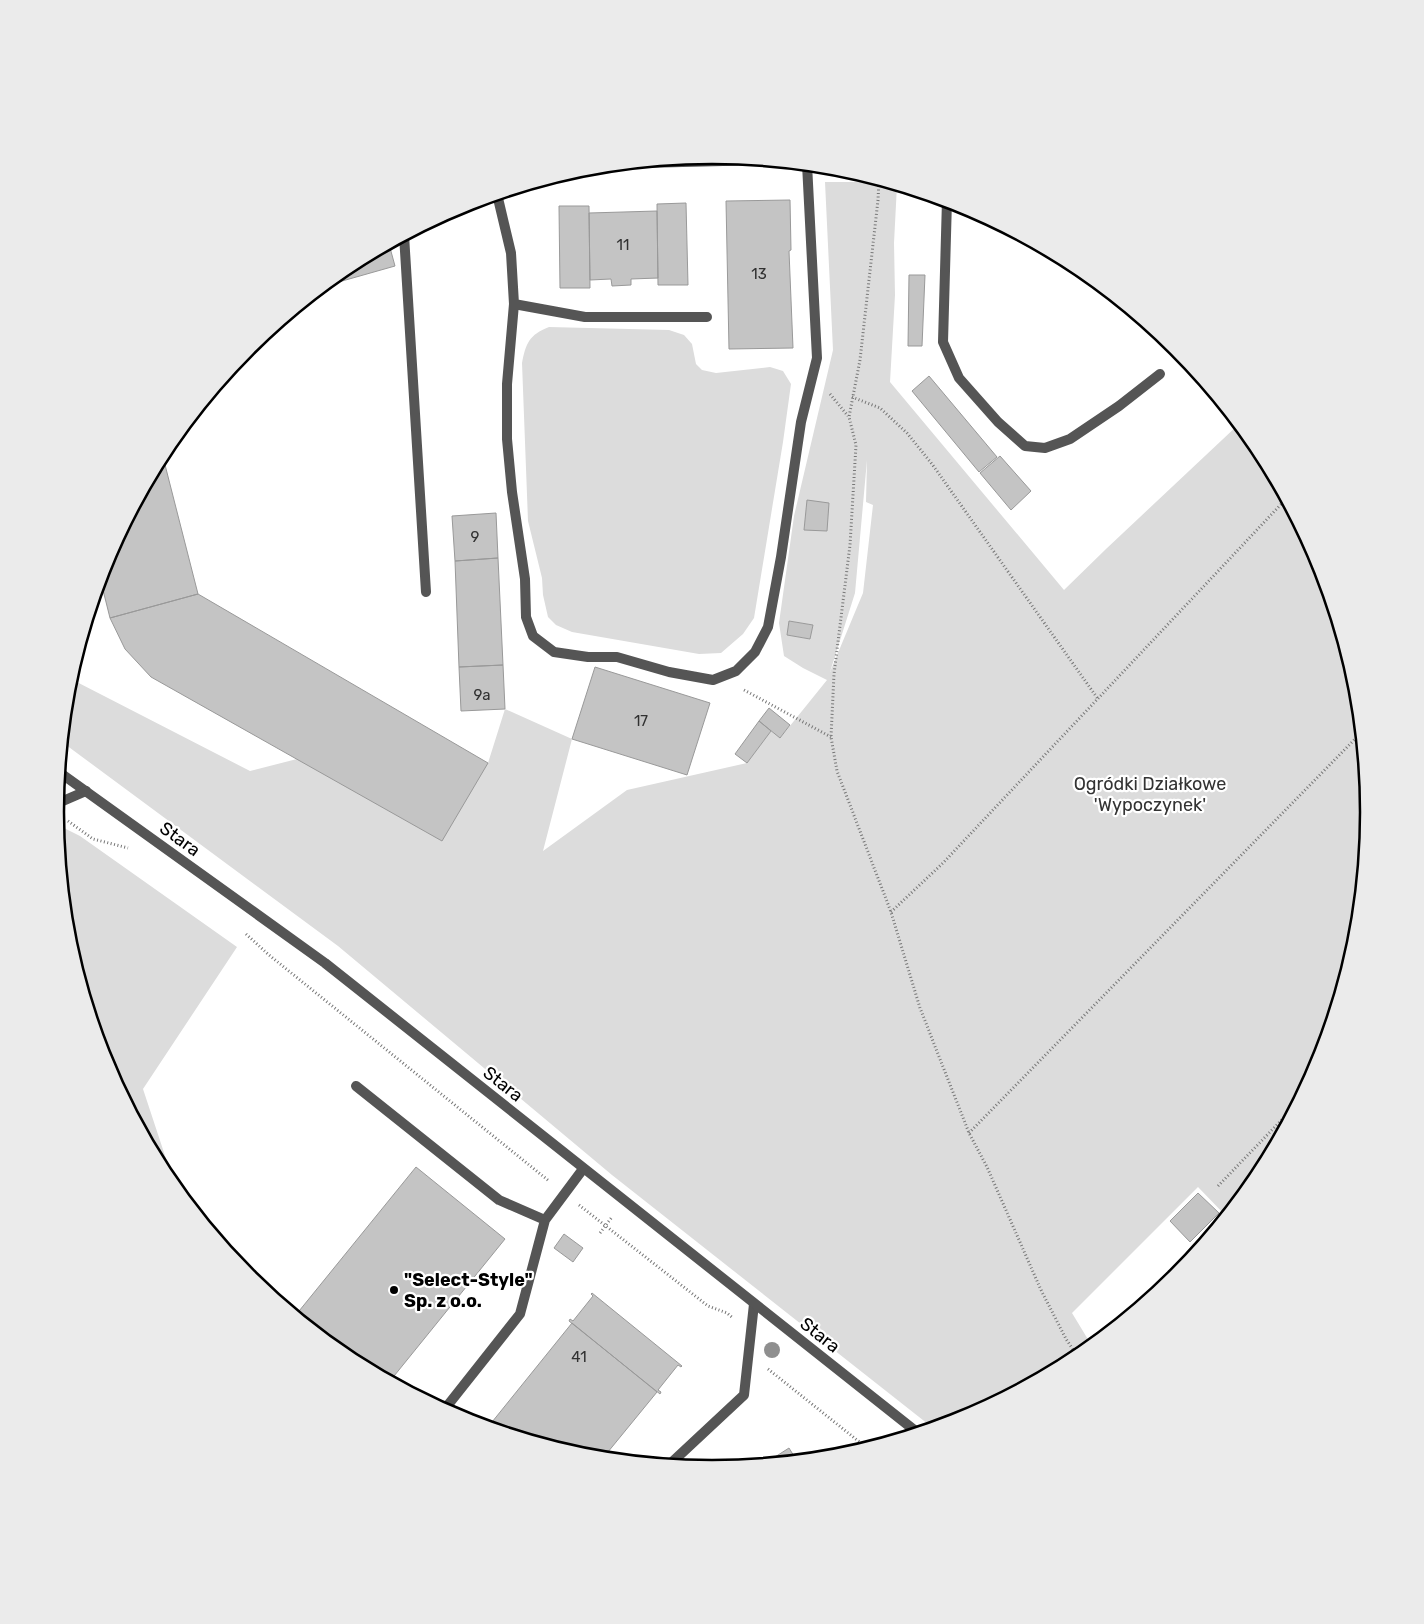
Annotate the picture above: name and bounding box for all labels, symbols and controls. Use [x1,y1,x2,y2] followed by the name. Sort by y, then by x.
[617,236,629,254] house number: 11
[751,265,767,283] house number: 13
[471,528,480,546] house number: 9
[473,686,491,704] house number: 9a
[634,712,648,730] house number: 17
[1074,773,1226,816] park label: Ogródki Działkowe 'Wypoczynek'
[155,817,205,861] street label: Stara
[479,1062,527,1106] street label: Stara
[404,1269,533,1312] place label: "Select-Style" Sp. z o.o.
[388,1284,400,1296] marker: "Select-Style" Sp. z o.o.
[796,1313,844,1357] street label: Stara
[571,1348,587,1366] house number: 41

